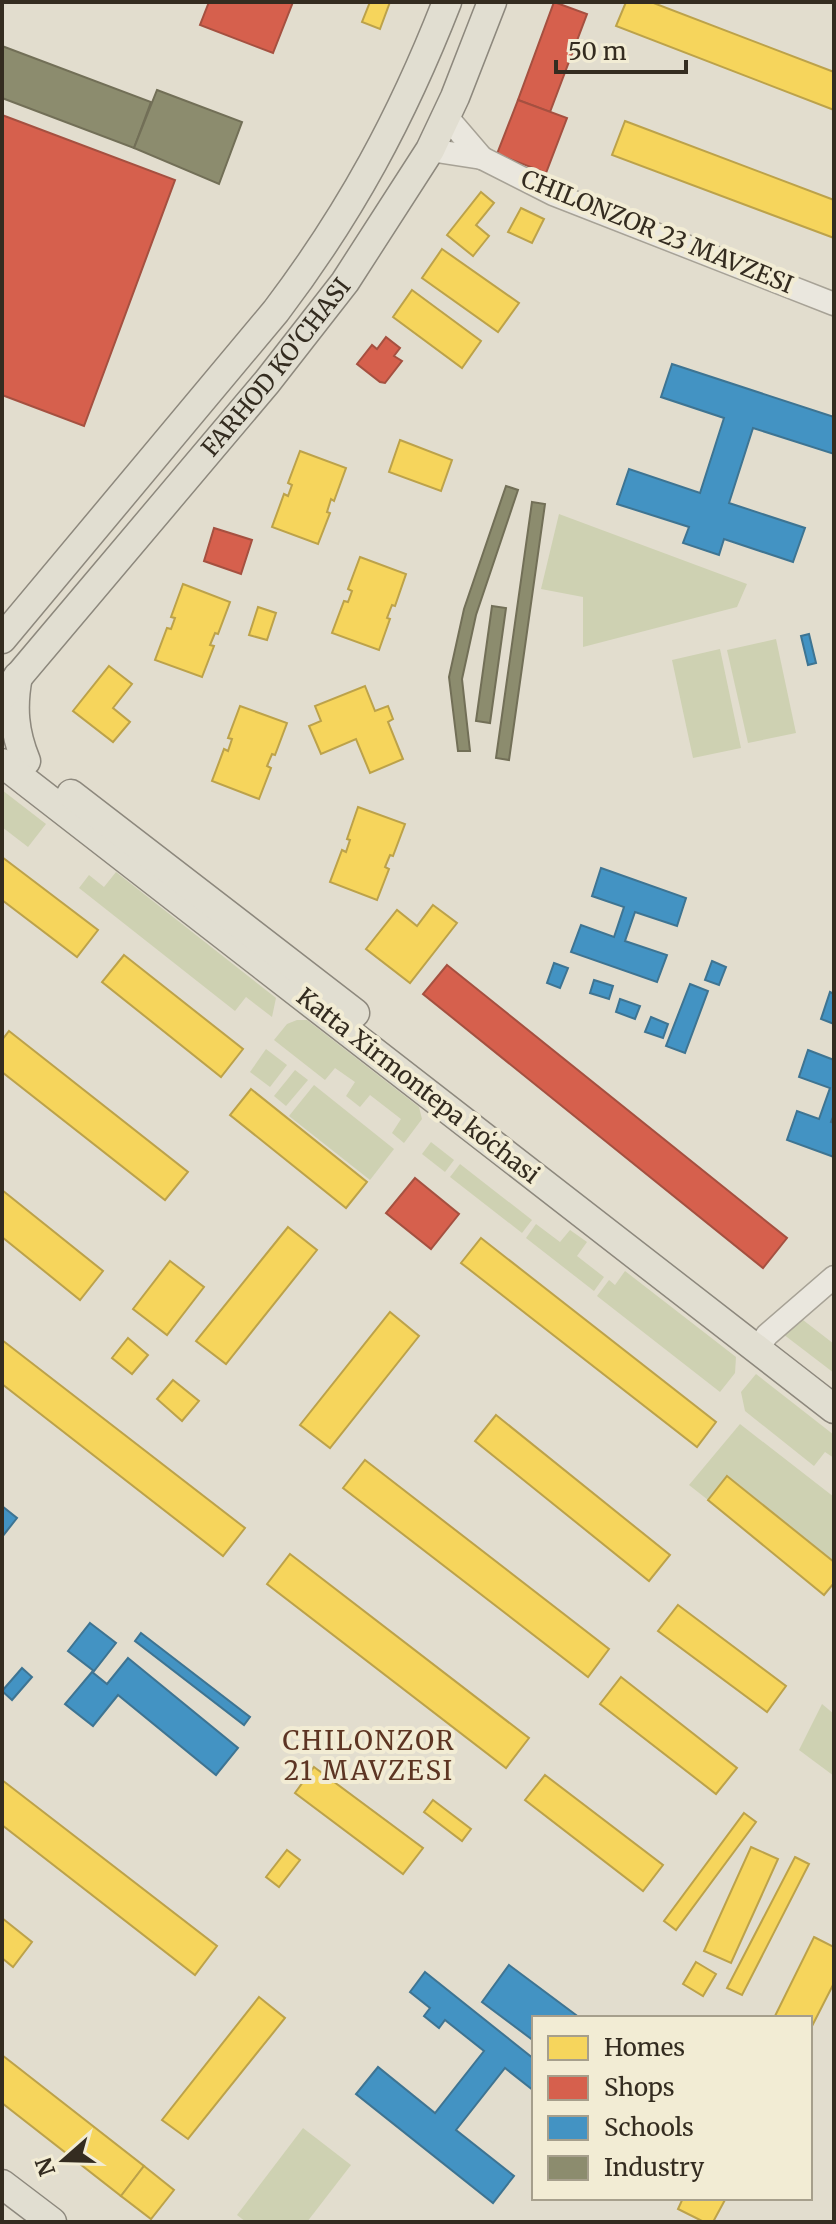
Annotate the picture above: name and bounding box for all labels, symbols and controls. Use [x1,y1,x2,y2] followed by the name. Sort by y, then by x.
[556,24,686,74] scale bar
[568,36,627,67] text: 50 m
[517,163,798,300] street label: CHILONZOR 23 MAVZESI
[195,272,357,463] street label: FARHOD KO'CHASI
[291,981,546,1190] street label: Katta Xirmontepa koʻchasi
[282,1724,456,1787] district label: CHILONZOR 21 MAVZESI
[532,2016,812,2200] legend
[604,2032,685,2063] text: Homes
[604,2072,675,2103] text: Shops
[604,2112,694,2143] text: Schools
[24,2120,104,2200] north arrow
[604,2152,704,2183] text: Industry
[29,2153,61,2180] text: N

